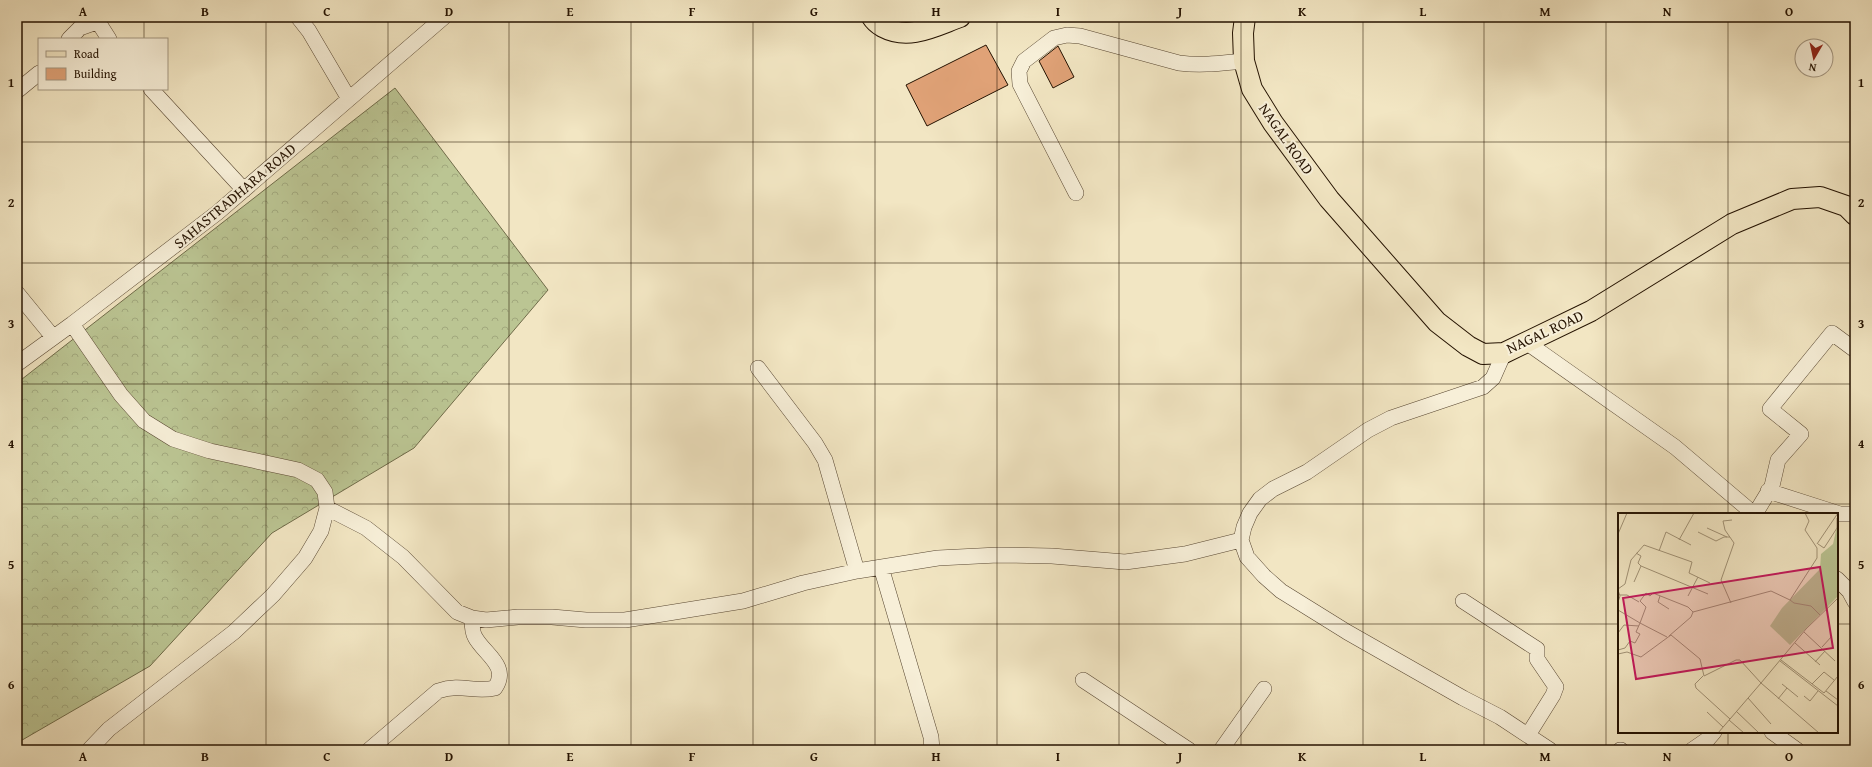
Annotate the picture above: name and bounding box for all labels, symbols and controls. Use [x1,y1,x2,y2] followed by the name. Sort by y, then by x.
[79,2,88,21] text: A
[201,2,209,21] text: B
[323,2,331,21] text: C
[445,2,453,21] text: D
[567,2,574,21] text: E
[689,2,696,21] text: F
[810,2,818,21] text: G
[931,2,941,21] text: H
[1056,2,1060,21] text: I
[1176,2,1183,21] text: J
[1298,2,1307,21] text: K
[1420,2,1427,21] text: L
[1539,2,1551,21] text: M
[1663,2,1672,21] text: N
[1785,2,1793,21] text: O
[38,38,168,90] legend
[1794,38,1834,78] north arrow
[74,45,100,62] text: Road
[1807,59,1817,76] text: N
[74,65,117,82] text: Building
[8,73,14,92] text: 1
[1858,73,1864,92] text: 1
[1254,99,1319,179] street label: NAGAL ROAD
[169,138,300,253] street label: SAHASTRADHARA ROAD
[8,193,15,212] text: 2
[1858,193,1865,212] text: 2
[1503,305,1587,359] street label: NAGAL ROAD
[8,314,14,333] text: 3
[1858,314,1864,333] text: 3
[8,434,15,453] text: 4
[1858,434,1865,453] text: 4
[1618,513,1838,733] inset map
[8,555,15,574] text: 5
[1858,555,1865,574] text: 5
[8,675,15,694] text: 6
[1858,675,1865,694] text: 6
[79,747,88,766] text: A
[201,747,209,766] text: B
[323,747,331,766] text: C
[445,747,453,766] text: D
[567,747,574,766] text: E
[689,747,696,766] text: F
[810,747,818,766] text: G
[931,747,941,766] text: H
[1056,747,1060,766] text: I
[1176,747,1183,766] text: J
[1298,747,1307,766] text: K
[1420,747,1427,766] text: L
[1539,747,1551,766] text: M
[1663,747,1672,766] text: N
[1785,747,1793,766] text: O

